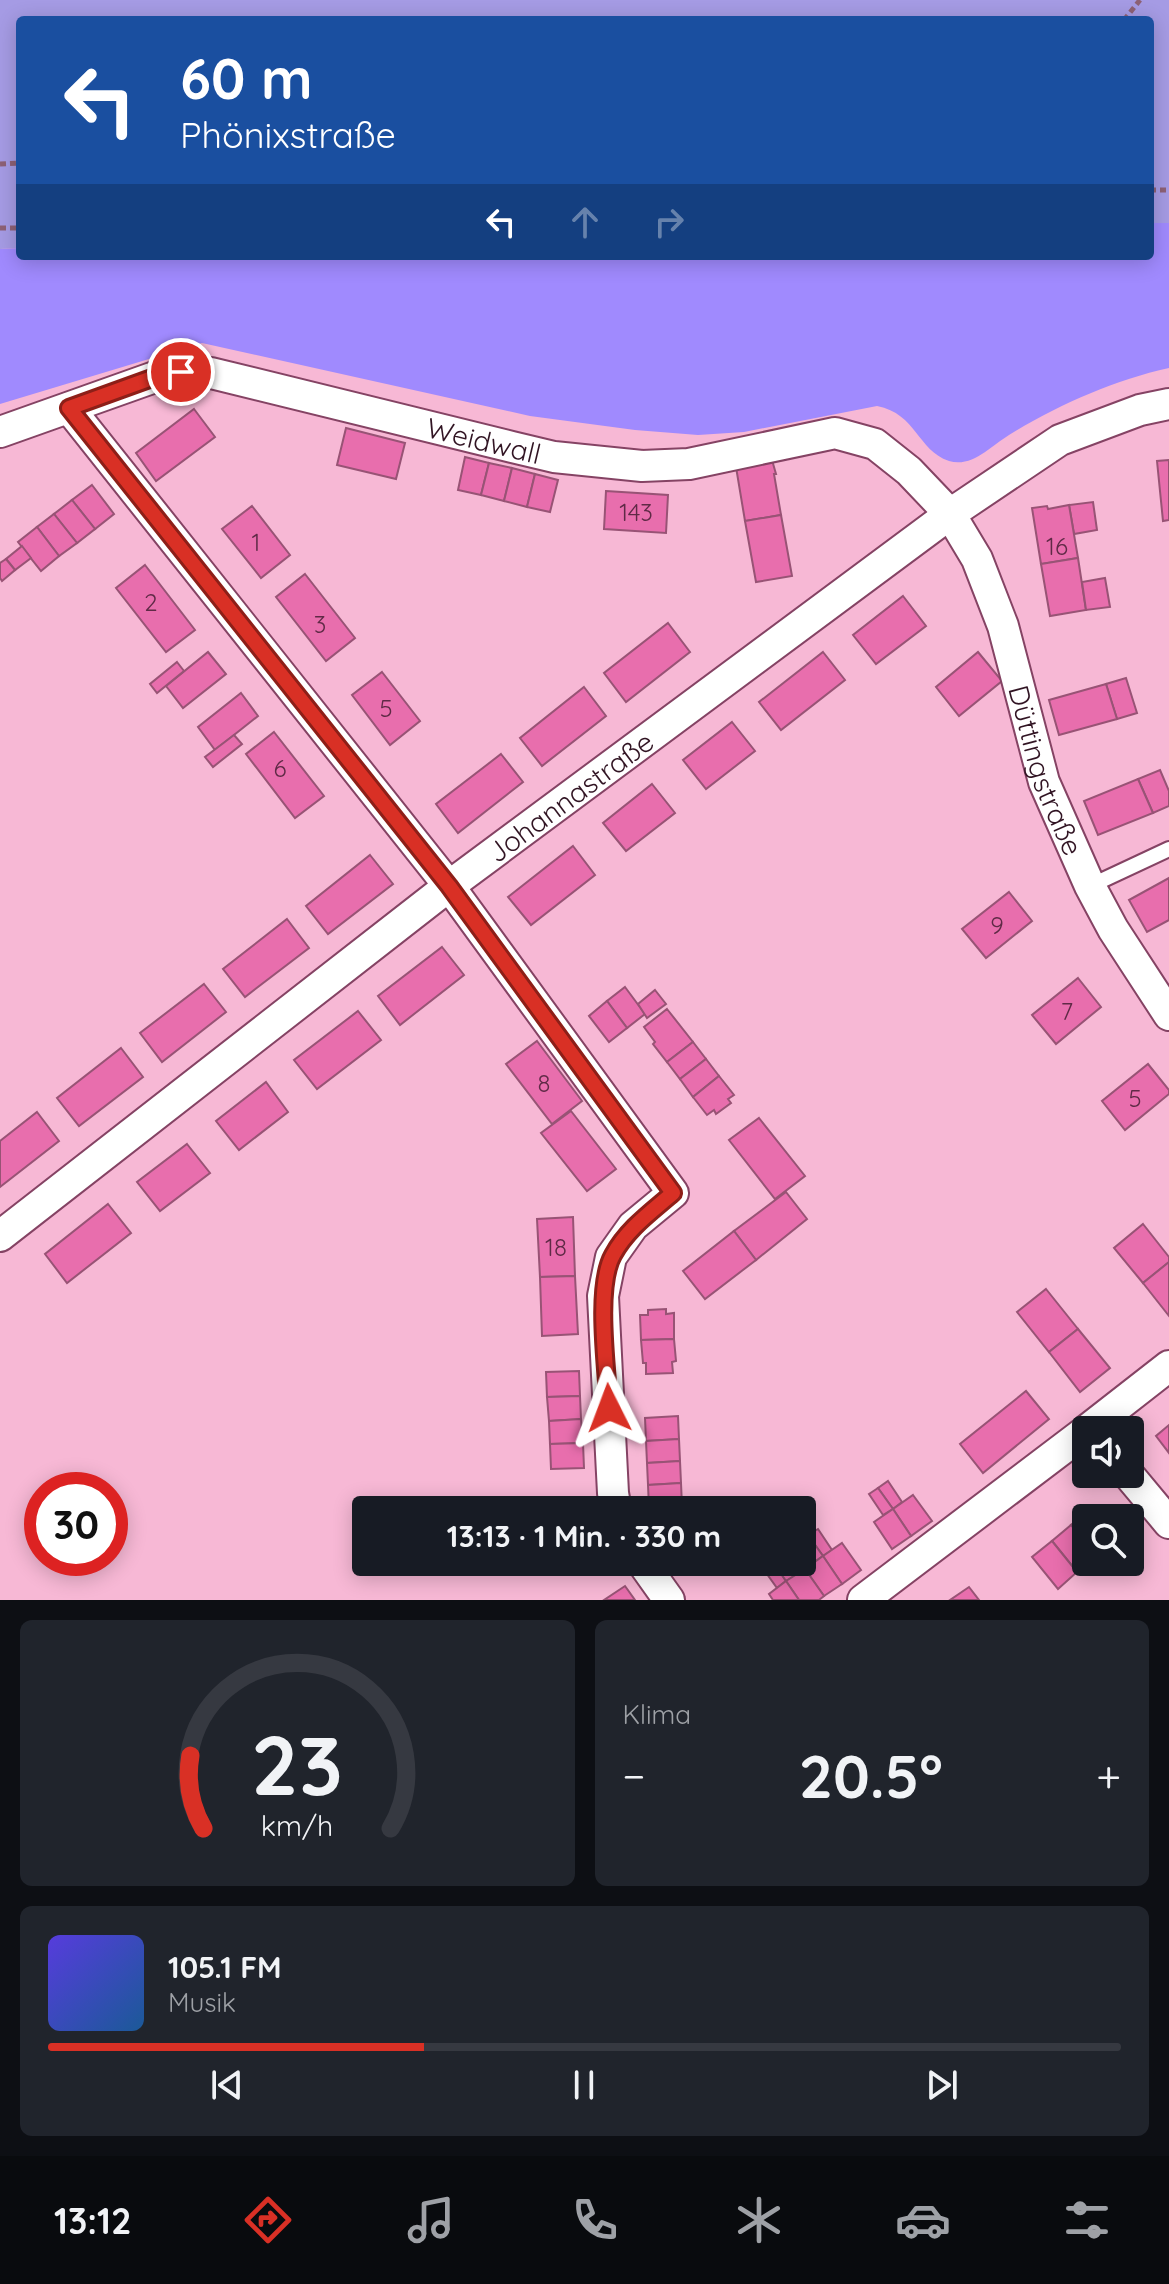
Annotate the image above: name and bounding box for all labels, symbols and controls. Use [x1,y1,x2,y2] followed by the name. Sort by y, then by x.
[180,43,313,113] text: 60 m
[48,48,152,152] icon: left
[180,112,396,157] text: Phönixstraße
[479,200,523,244] icon: left
[563,200,607,244] icon: ahead
[647,200,691,244] icon: right
[147,338,215,406] pin
[159,350,203,394] icon: arrive
[423,409,545,471] street label: Weidwall
[619,497,653,527] house number: 143
[252,527,260,557] house number: 1
[1046,531,1068,561] house number: 16
[144,587,158,617] house number: 2
[314,609,326,639] house number: 3
[1002,681,1092,860] street label: Düttingstraße
[379,693,393,723] house number: 5
[480,723,660,869] street label: Johannastraße
[274,753,287,783] house number: 6
[990,910,1004,940] house number: 9
[1061,996,1073,1026] house number: 7
[538,1068,550,1098] house number: 8
[1128,1083,1142,1113] house number: 5
[545,1232,567,1262] house number: 18
[567,1366,651,1450] position arrow
[1072,1416,1144,1576] map controls
[1072,1416,1144,1488] button: sound
[24,1472,128,1576] speed limit sign: 30
[1072,1504,1144,1576] button: search
[447,1517,721,1555] text: 13:13 · 1 Min. · 330 m
[623,1698,691,1731] text: Klima
[251,1712,343,1816] text: 23
[799,1738,943,1813] text: 20.5°
[623,1748,645,1803] text: −
[1096,1748,1121,1803] text: +
[261,1807,334,1843] text: km/h
[168,1948,282,1986] text: 105.1 FM
[168,1986,236,2019] text: Musik
[205,2063,249,2107] icon: previous
[562,2063,606,2107] icon: pause
[920,2063,964,2107] icon: next
[240,2192,296,2248] icon: directions
[403,2192,459,2248] icon: music
[567,2192,623,2248] icon: phone
[731,2192,787,2248] icon: climate
[895,2192,951,2248] icon: car
[1059,2192,1115,2248] icon: filters
[54,2198,132,2243] text: 13:12

